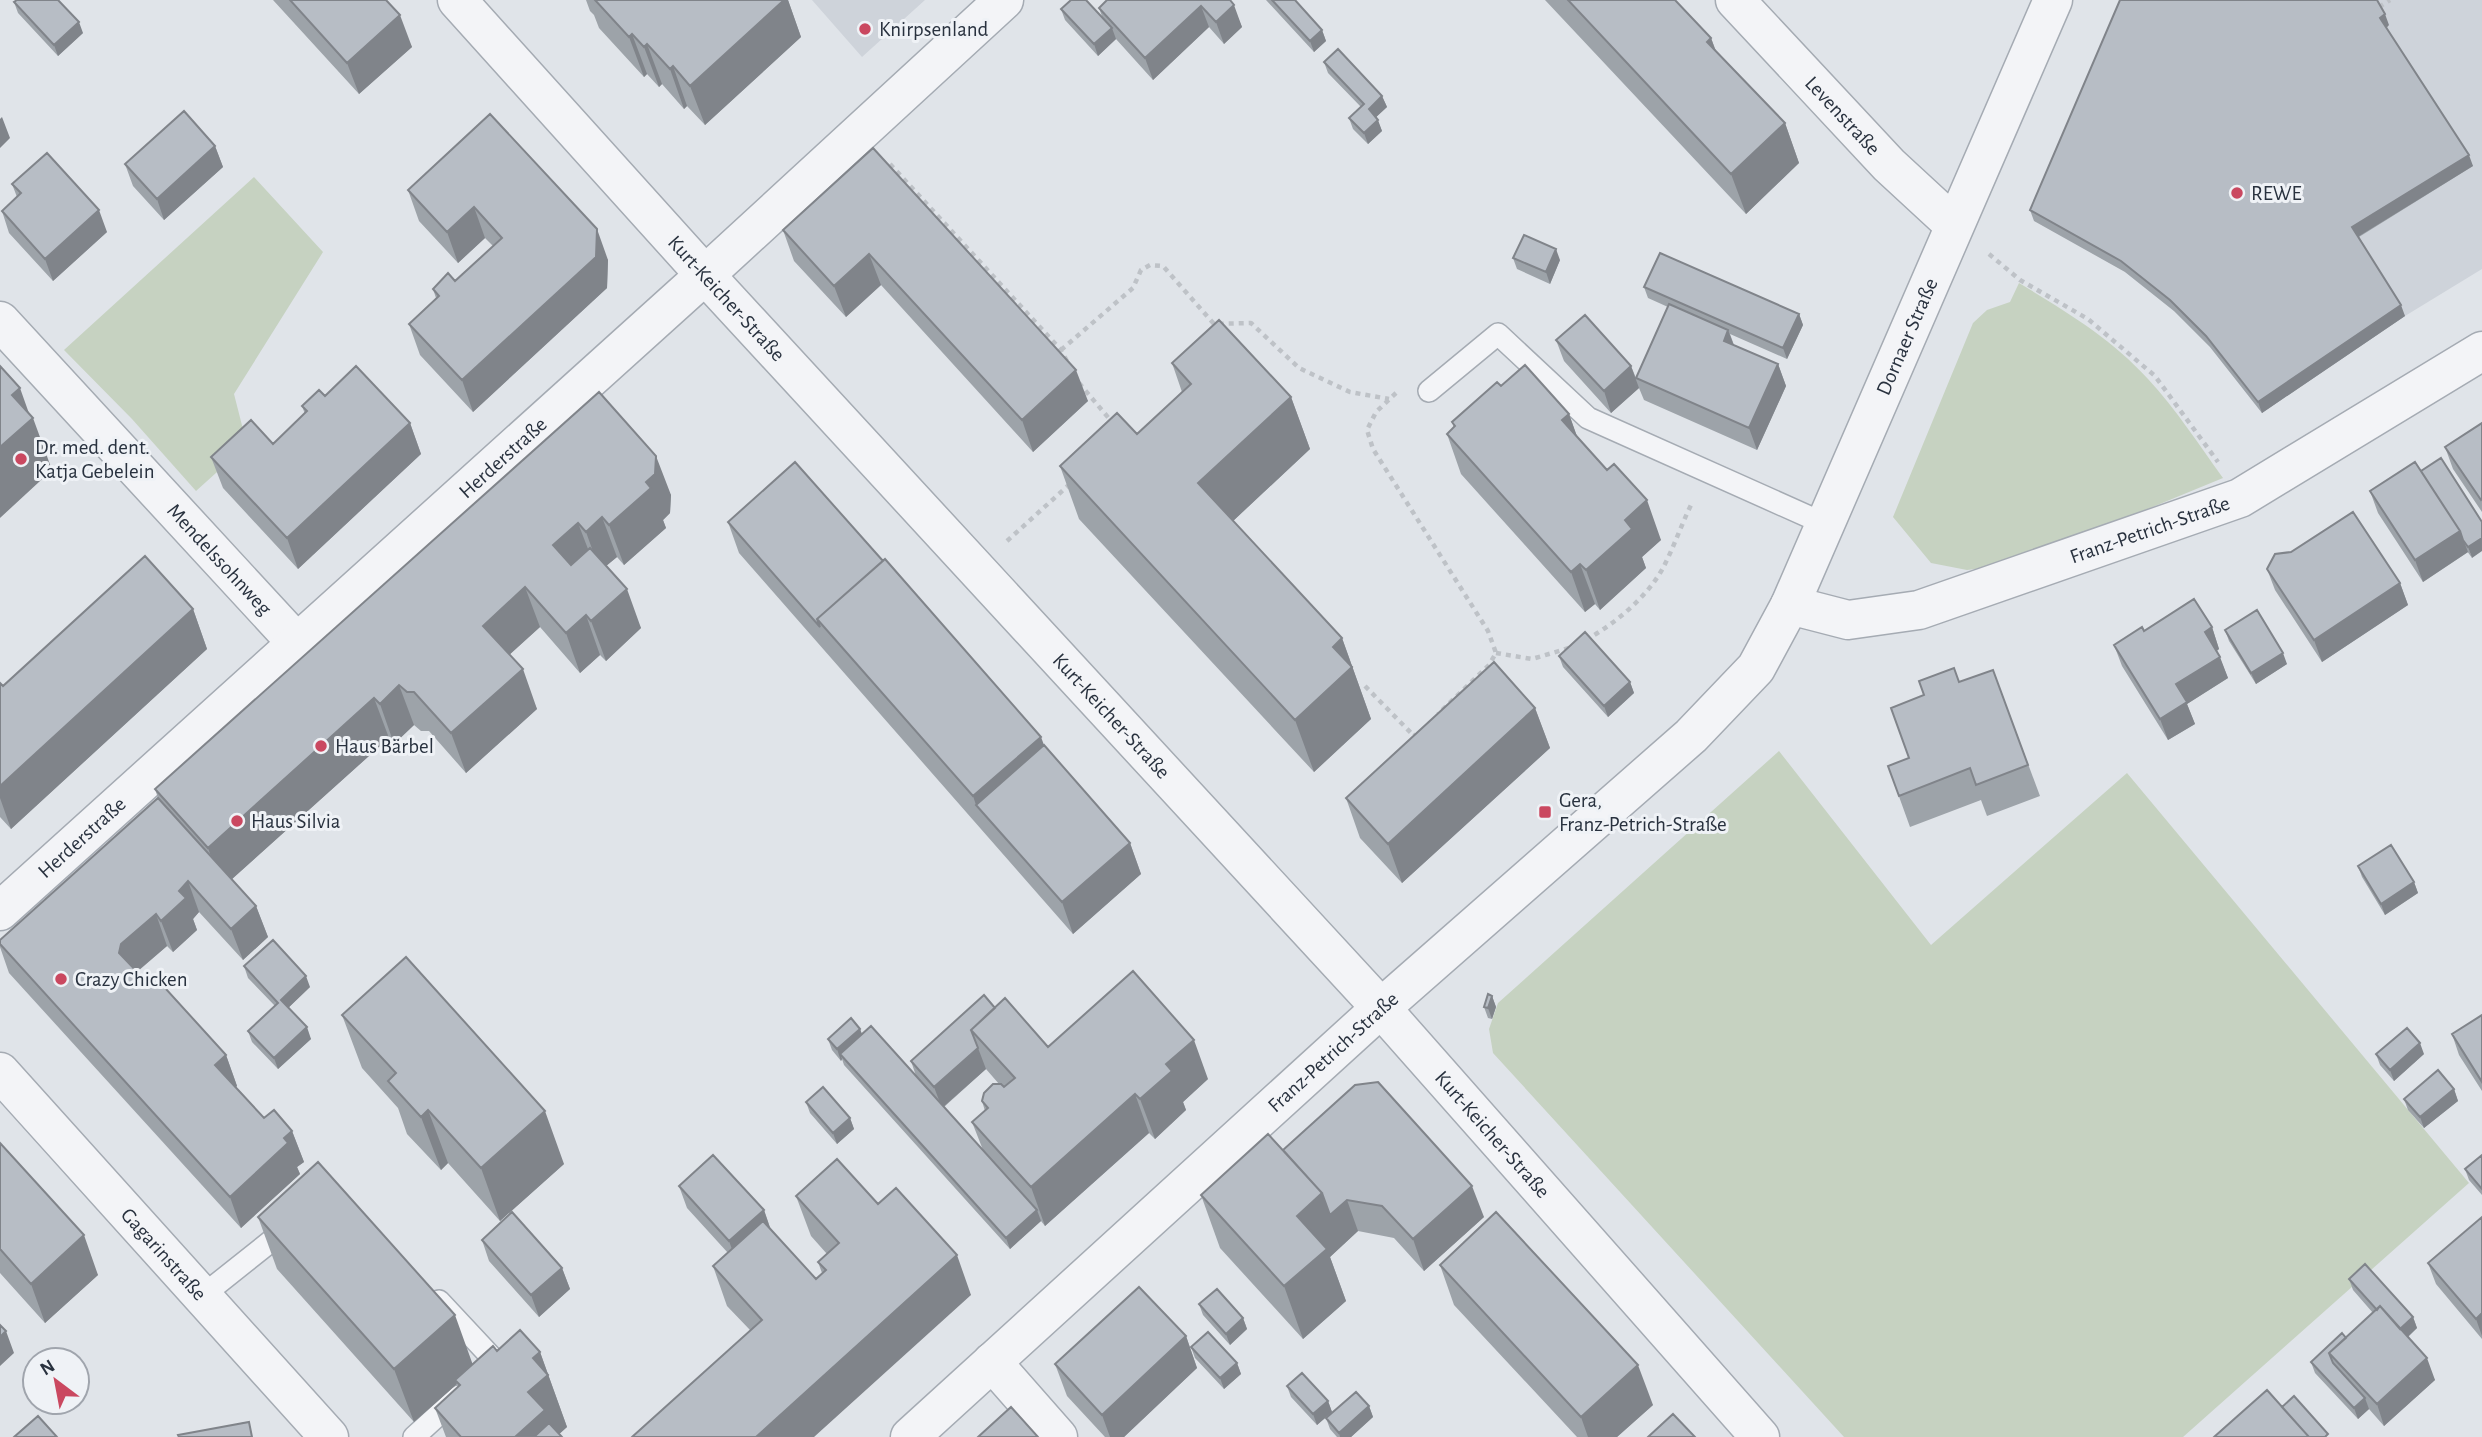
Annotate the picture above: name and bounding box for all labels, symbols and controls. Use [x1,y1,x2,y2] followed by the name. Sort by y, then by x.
[879,19,988,40] place label: Knirpsenland
[857,21,873,37] marker: Knirpsenland
[1801,72,1884,159] street label: Levenstraße
[2251,183,2302,204] place label: REWE
[2229,185,2245,201] marker: REWE
[664,231,789,365] street label: Kurt-Keicher-Straße
[1872,275,1941,398] street label: Dornaer Straße
[455,413,551,502] street label: Herderstraße
[35,437,155,482] place label: Dr. med. dent. Katja Gebelein
[13,451,29,467] marker: Dr. med. dent. Katja Gebelein
[2067,492,2232,567] street label: Franz-Petrich-Straße
[163,499,276,619] street label: Mendelssohnweg
[1049,649,1174,782] street label: Kurt-Keicher-Straße
[335,736,434,757] place label: Haus Bärbel
[313,738,329,754] marker: Haus Bärbel
[1559,790,1727,835] place label: Gera, Franz-Petrich-Straße
[34,793,130,882] street label: Herderstraße
[1537,804,1553,820] marker: Gera, Franz-Petrich-Straße
[251,811,341,832] place label: Haus Silvia
[229,813,245,829] marker: Haus Silvia
[75,969,188,990] place label: Crazy Chicken
[53,971,69,987] marker: Crazy Chicken
[1264,988,1402,1116] street label: Franz-Petrich-Straße
[1431,1067,1554,1202] street label: Kurt-Keicher-Straße
[117,1204,211,1304] street label: Gagarinstraße
[21,1346,91,1416] north arrow
[37,1356,58,1379] text: N

